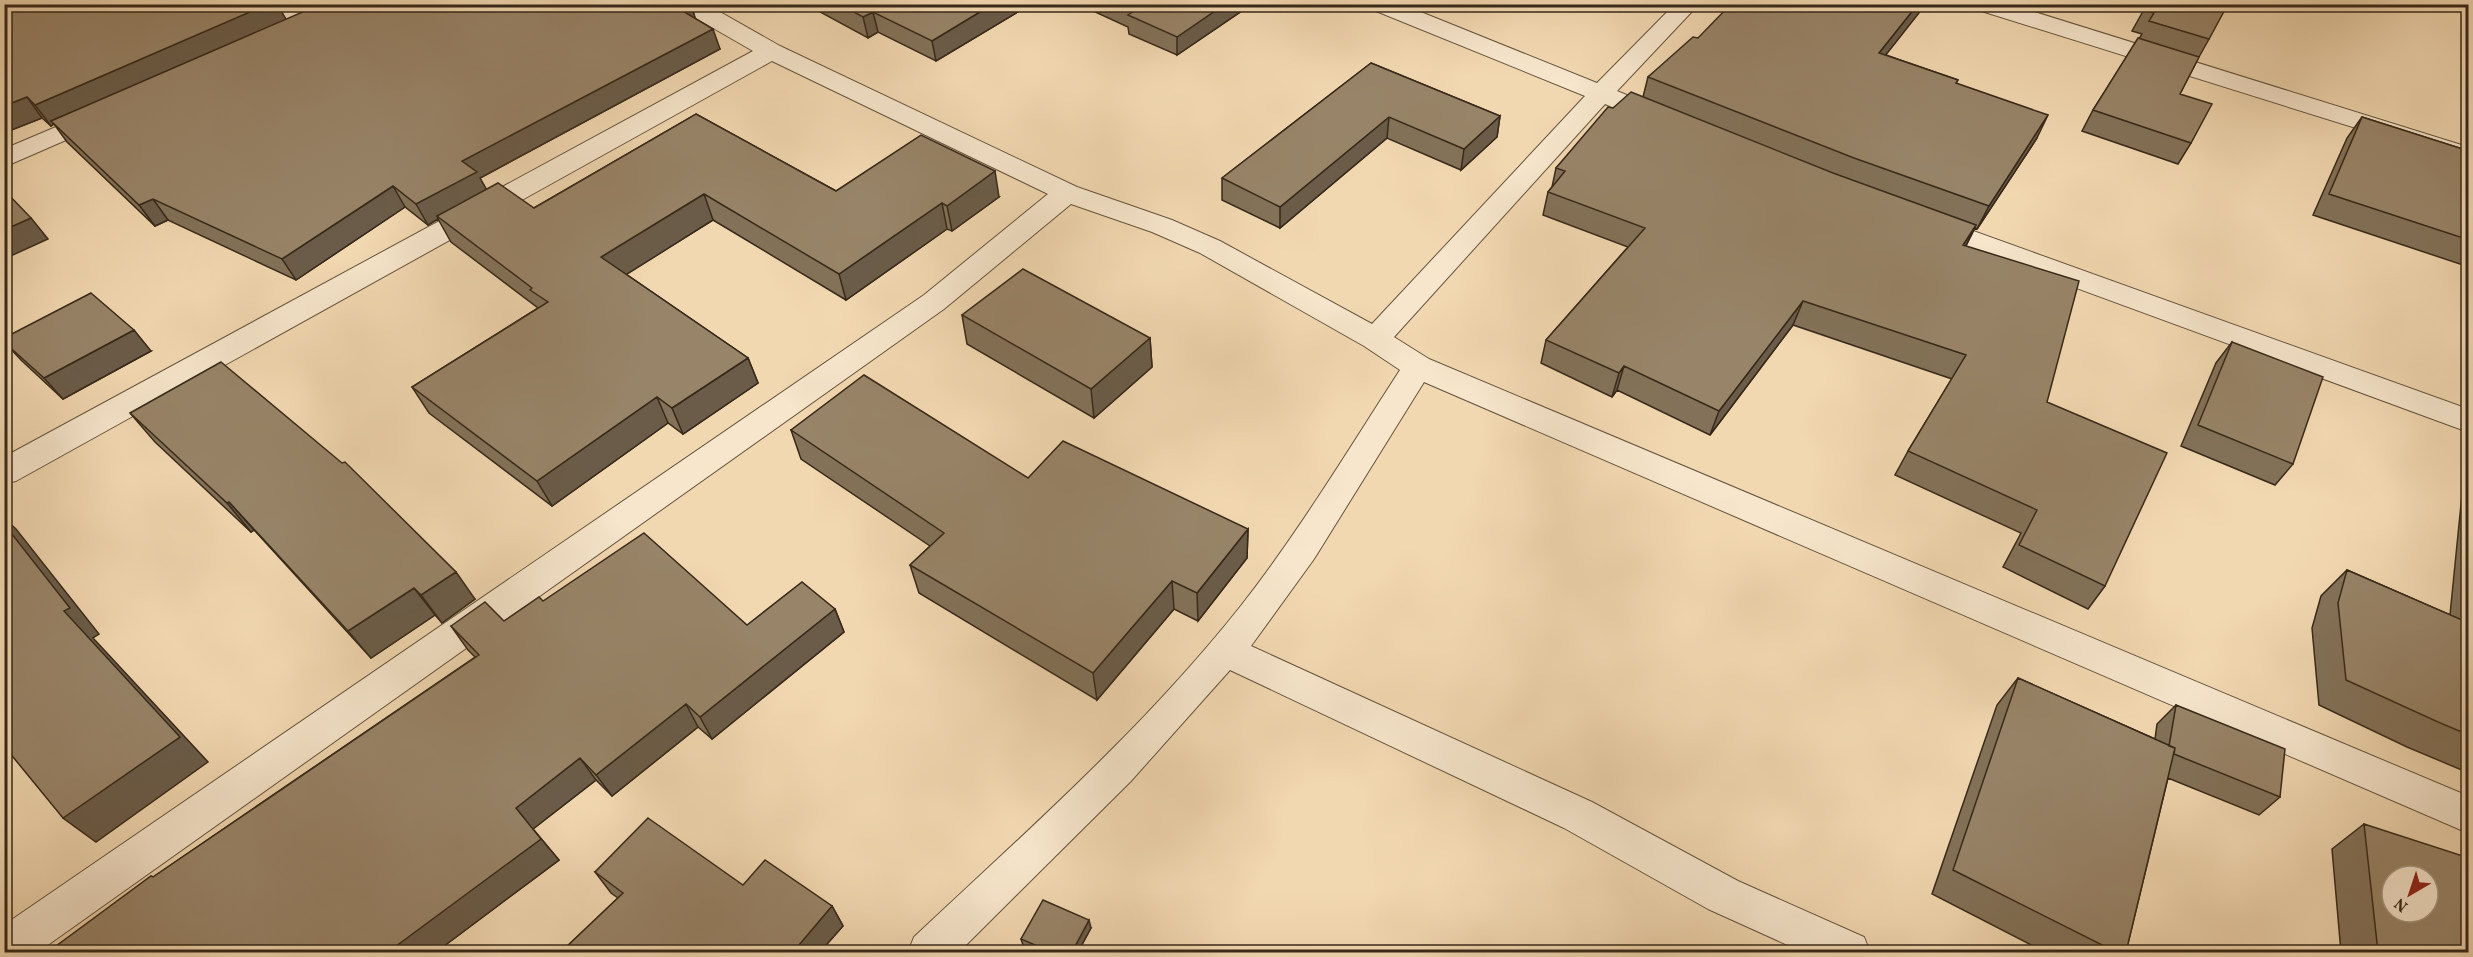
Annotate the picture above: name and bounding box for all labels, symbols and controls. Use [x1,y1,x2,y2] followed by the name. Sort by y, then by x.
[2380,864,2440,924] north arrow
[2390,892,2413,916] text: N

